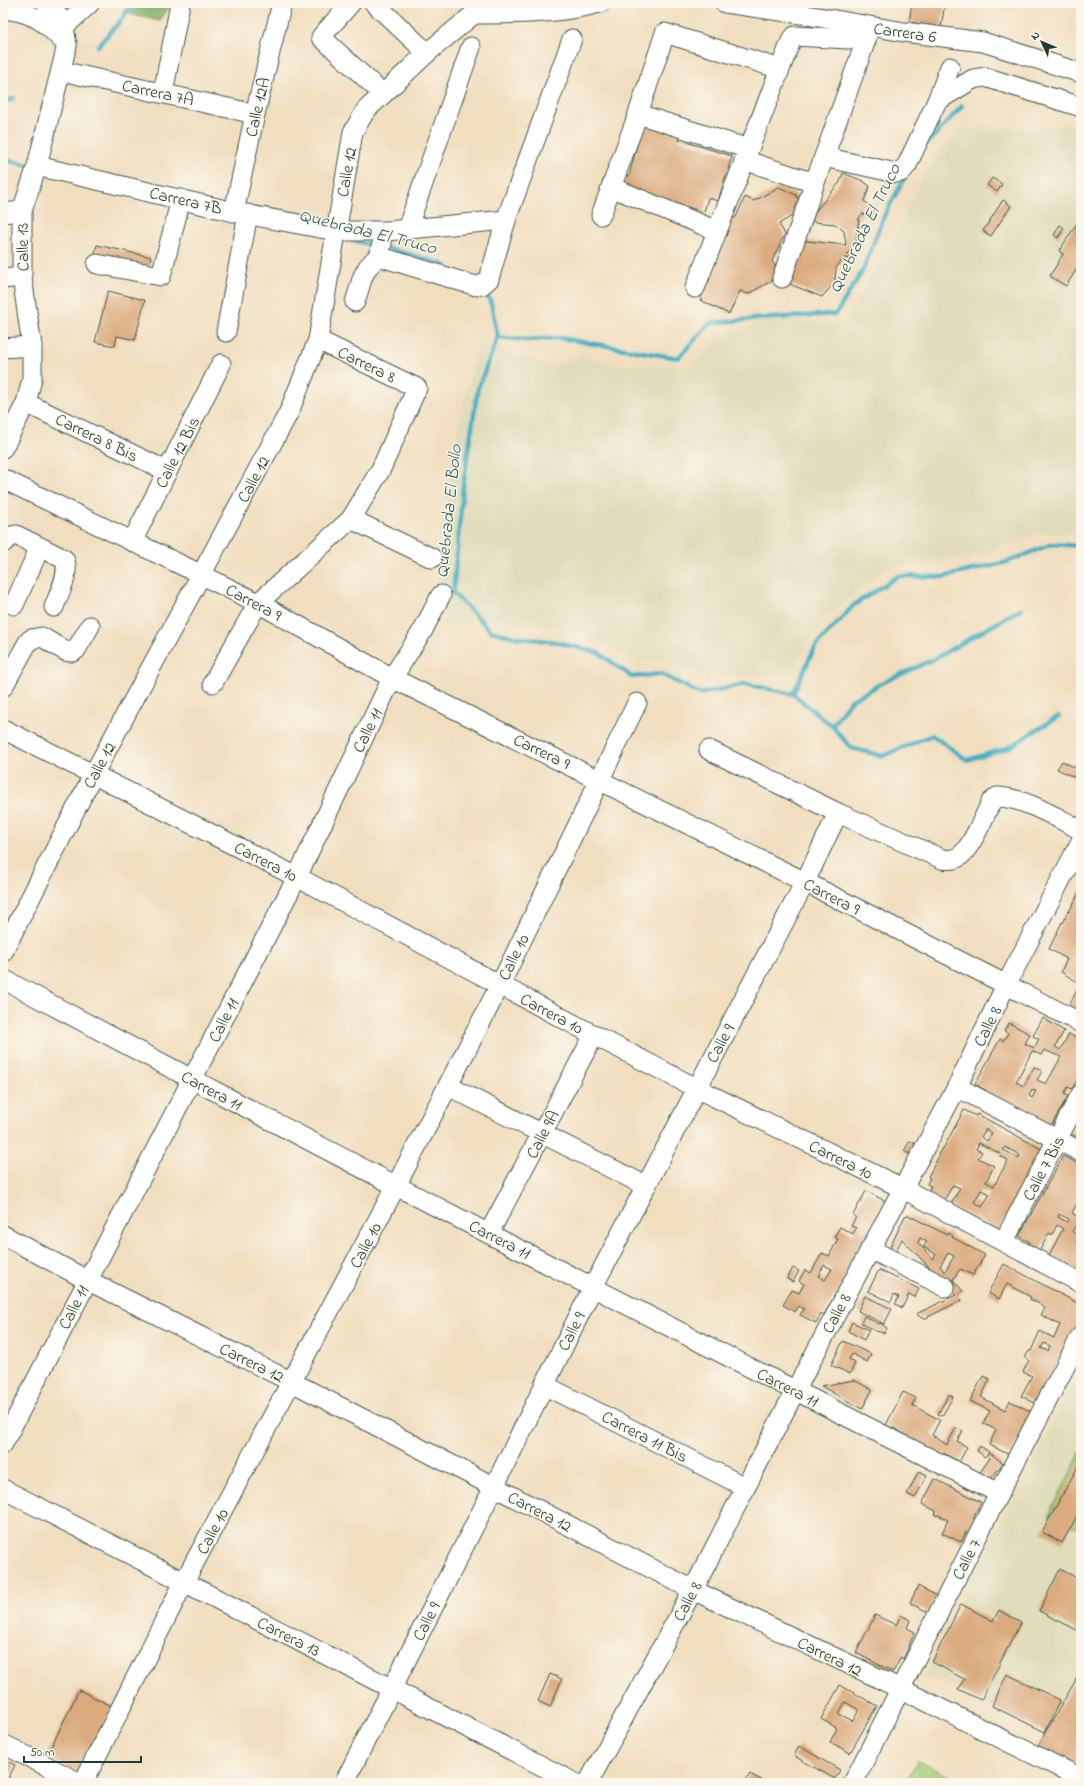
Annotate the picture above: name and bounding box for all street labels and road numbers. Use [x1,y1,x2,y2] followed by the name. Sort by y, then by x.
[872,17,938,50] street label: Carrera 6
[119,74,196,113] street label: Carrera 7A
[239,75,277,140] street label: Calle 12A
[331,145,364,199] street label: Calle 12
[147,181,224,222] street label: Carrera 7B
[11,222,36,271] street label: Calle 13
[333,341,400,390] street label: Carrera 8
[51,408,142,469] street label: Carrera 8 Bis
[150,413,207,493] street label: Calle 12 Bis
[232,452,277,508] street label: Calle 12
[221,578,286,629] street label: Carrera 9
[347,704,390,757] street label: Calle 11
[509,728,574,777] street label: Carrera 9
[78,738,123,794] street label: Calle 12
[229,836,301,889] street label: Carrera 10
[799,872,864,922] street label: Carrera 9
[492,930,536,985] street label: Calle 10
[515,987,587,1041] street label: Carrera 10
[203,994,246,1047] street label: Calle 11
[968,1002,1009,1051] street label: Calle 8
[701,1020,742,1068] street label: Calle 9
[176,1065,247,1118] street label: Carrera 11
[520,1106,566,1163] street label: Calle 9A
[1017,1132,1072,1206] street label: Calle 7 Bis
[804,1134,876,1187] street label: Carrera 10
[464,1214,535,1267] street label: Carrera 11
[344,1218,389,1273] street label: Calle 10
[53,1281,96,1334] street label: Calle 11
[816,1289,858,1338] street label: Calle 8
[552,1308,593,1356] street label: Calle 9
[215,1337,288,1390] street label: Carrera 12
[752,1362,823,1415] street label: Carrera 11
[597,1405,692,1470] street label: Carrera 11 Bis
[503,1485,576,1539] street label: Carrera 12
[191,1504,236,1559] street label: Calle 10
[946,1535,988,1585] street label: Calle 7
[667,1577,709,1626] street label: Calle 8
[407,1598,448,1646] street label: Calle 9
[252,1611,324,1664] street label: Carrera 13
[793,1631,866,1684] street label: Carrera 12

